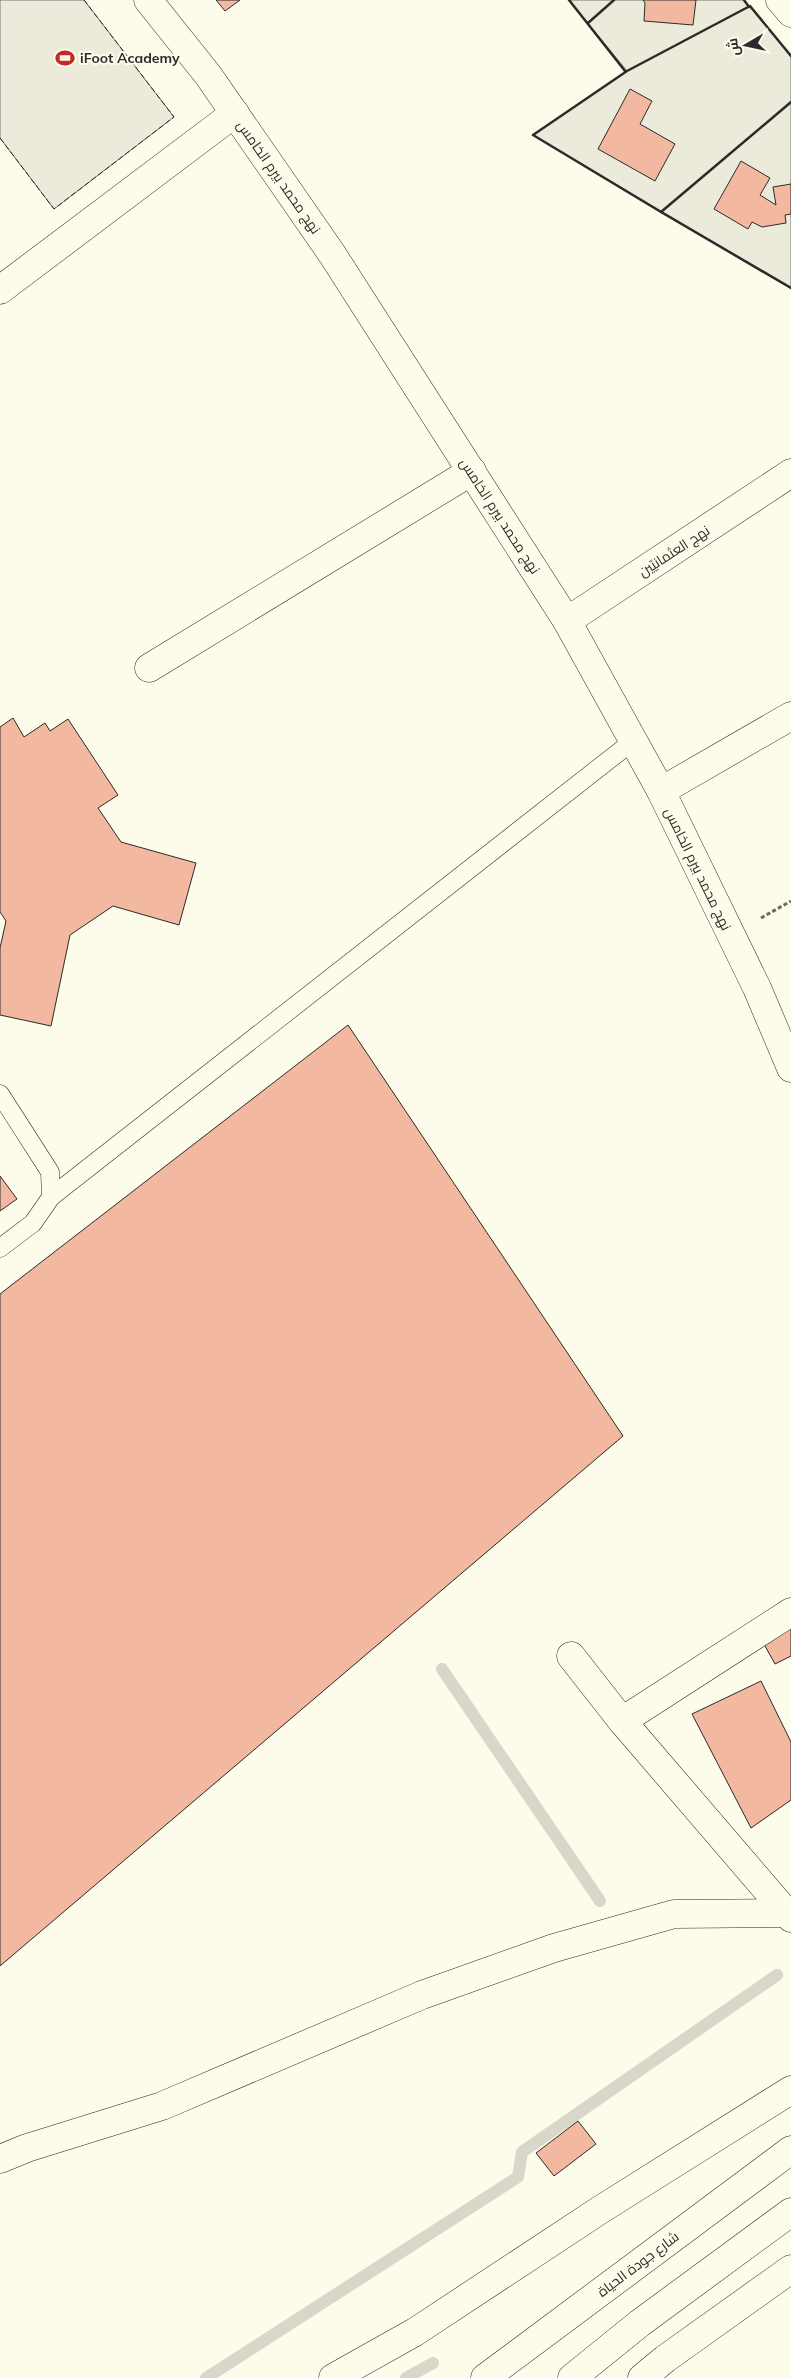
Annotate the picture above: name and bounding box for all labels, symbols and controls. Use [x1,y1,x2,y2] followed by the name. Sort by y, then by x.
[721,20,771,70] north arrow
[723,37,743,57] text: ش
[54,47,76,69] sports icon: iFoot Academy
[80,49,180,67] place label: iFoot Academy
[232,117,325,238] street label: نهج محمد بيرم الخامس
[455,455,544,578] street label: نهج محمد بيرم الخامس
[635,521,713,581] street label: نهج العثمانيّين
[660,805,736,934] street label: نهج محمد بيرم الخامس
[594,2227,682,2301] street label: شارع جودة الحياة

